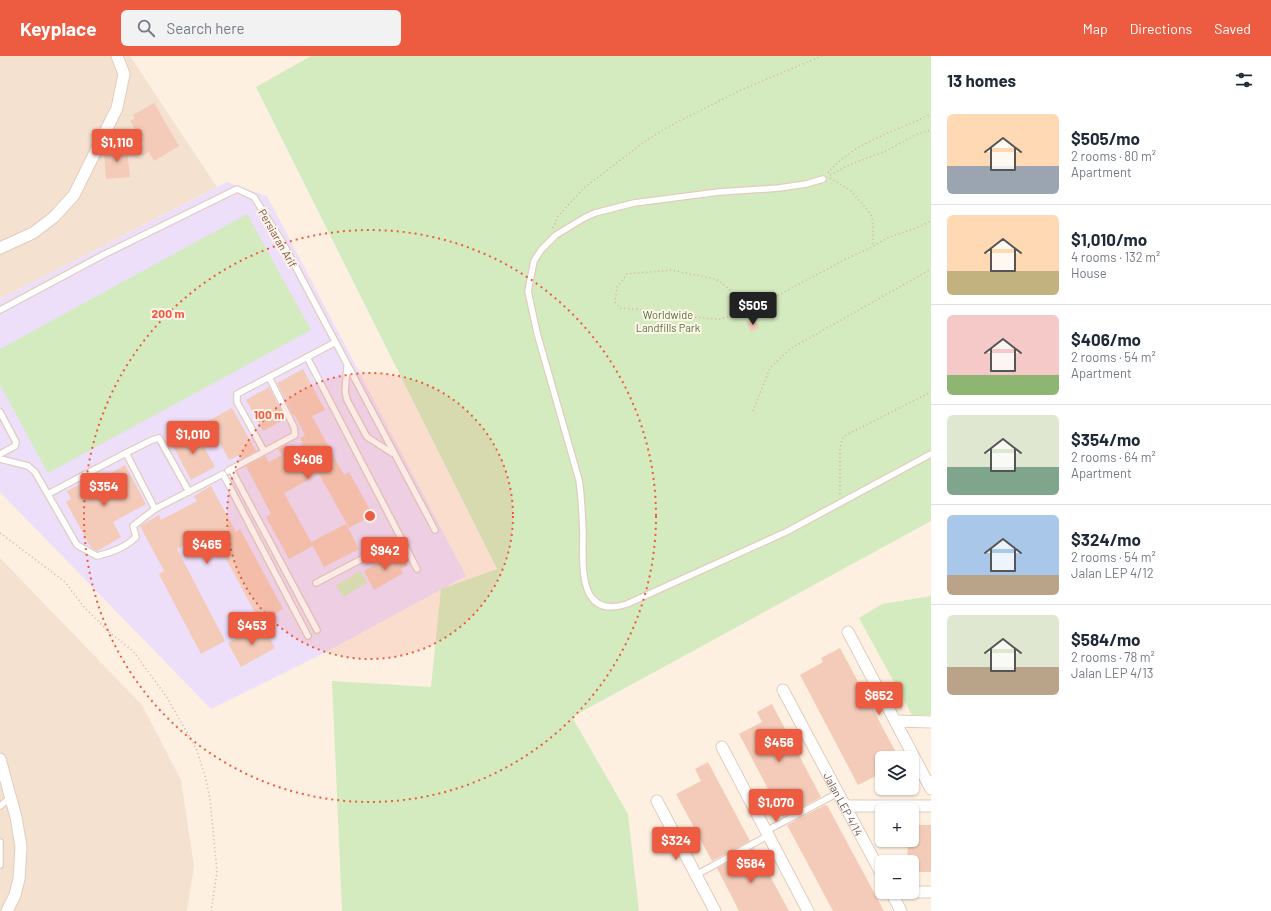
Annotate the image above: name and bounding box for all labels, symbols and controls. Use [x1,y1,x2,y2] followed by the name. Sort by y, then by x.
[121,10,401,46] search box
[20,17,97,40] text: Keyplace
[135,17,157,39] icon: search
[167,19,245,37] text: Search here
[1083,20,1108,37] text: Map
[1130,20,1192,37] text: Directions
[1214,20,1251,37] text: Saved
[1233,69,1255,91] icon: filters
[947,70,1016,90] text: 13 homes
[1071,128,1140,148] text: $505/mo
[84,129,150,163] pin: $1,110
[979,130,1027,178] icon: home
[101,134,133,150] text: $1,110
[1071,148,1156,164] text: 2 rooms · 80 m²
[1071,164,1132,180] text: Apartment
[256,207,300,269] street label: Persiaran Arif
[1071,229,1147,249] text: $1,010/mo
[979,231,1027,279] icon: home
[1071,249,1160,265] text: 4 rooms · 132 m²
[1071,265,1107,281] text: House
[729,292,777,326] pin: $505
[739,297,767,313] text: $505
[152,306,184,320] text: 200 m
[636,308,701,334] park label: Worldwide Landfills Park
[1071,329,1141,349] text: $406/mo
[979,331,1027,379] icon: home
[1071,349,1156,365] text: 2 rooms · 54 m²
[1071,365,1132,381] text: Apartment
[254,407,284,421] text: 100 m
[160,421,226,455] pin: $1,010
[176,426,210,442] text: $1,010
[1071,429,1141,449] text: $354/mo
[979,431,1027,479] icon: home
[284,446,332,480] pin: $406
[1071,449,1156,465] text: 2 rooms · 64 m²
[293,451,323,467] text: $406
[1071,465,1132,481] text: Apartment
[80,473,128,507] pin: $354
[89,478,119,494] text: $354
[363,509,377,523] centre of rings
[1071,529,1141,549] text: $324/mo
[183,531,231,565] pin: $465
[979,531,1027,579] icon: home
[192,536,222,552] text: $465
[361,537,409,571] pin: $942
[370,542,400,558] text: $942
[1071,549,1156,565] text: 2 rooms · 54 m²
[1071,565,1154,581] text: Jalan LEP 4/12
[228,612,276,646] pin: $453
[237,617,267,633] text: $453
[1071,629,1141,649] text: $584/mo
[979,631,1027,679] icon: home
[1071,649,1155,665] text: 2 rooms · 78 m²
[1071,665,1154,681] text: Jalan LEP 4/13
[855,682,903,716] pin: $652
[865,687,893,703] text: $652
[755,729,803,763] pin: $456
[764,734,794,750] text: $456
[875,751,919,899] map controls
[875,751,919,795] button: layers
[822,770,866,838] street label: Jalan LEP 4/14
[743,789,809,823] pin: $1,070
[758,794,794,810] text: $1,070
[875,803,919,847] button: +
[652,827,700,861] pin: $324
[661,832,691,848] text: $324
[727,850,775,884] pin: $584
[736,855,766,871] text: $584
[875,855,919,899] button: −

